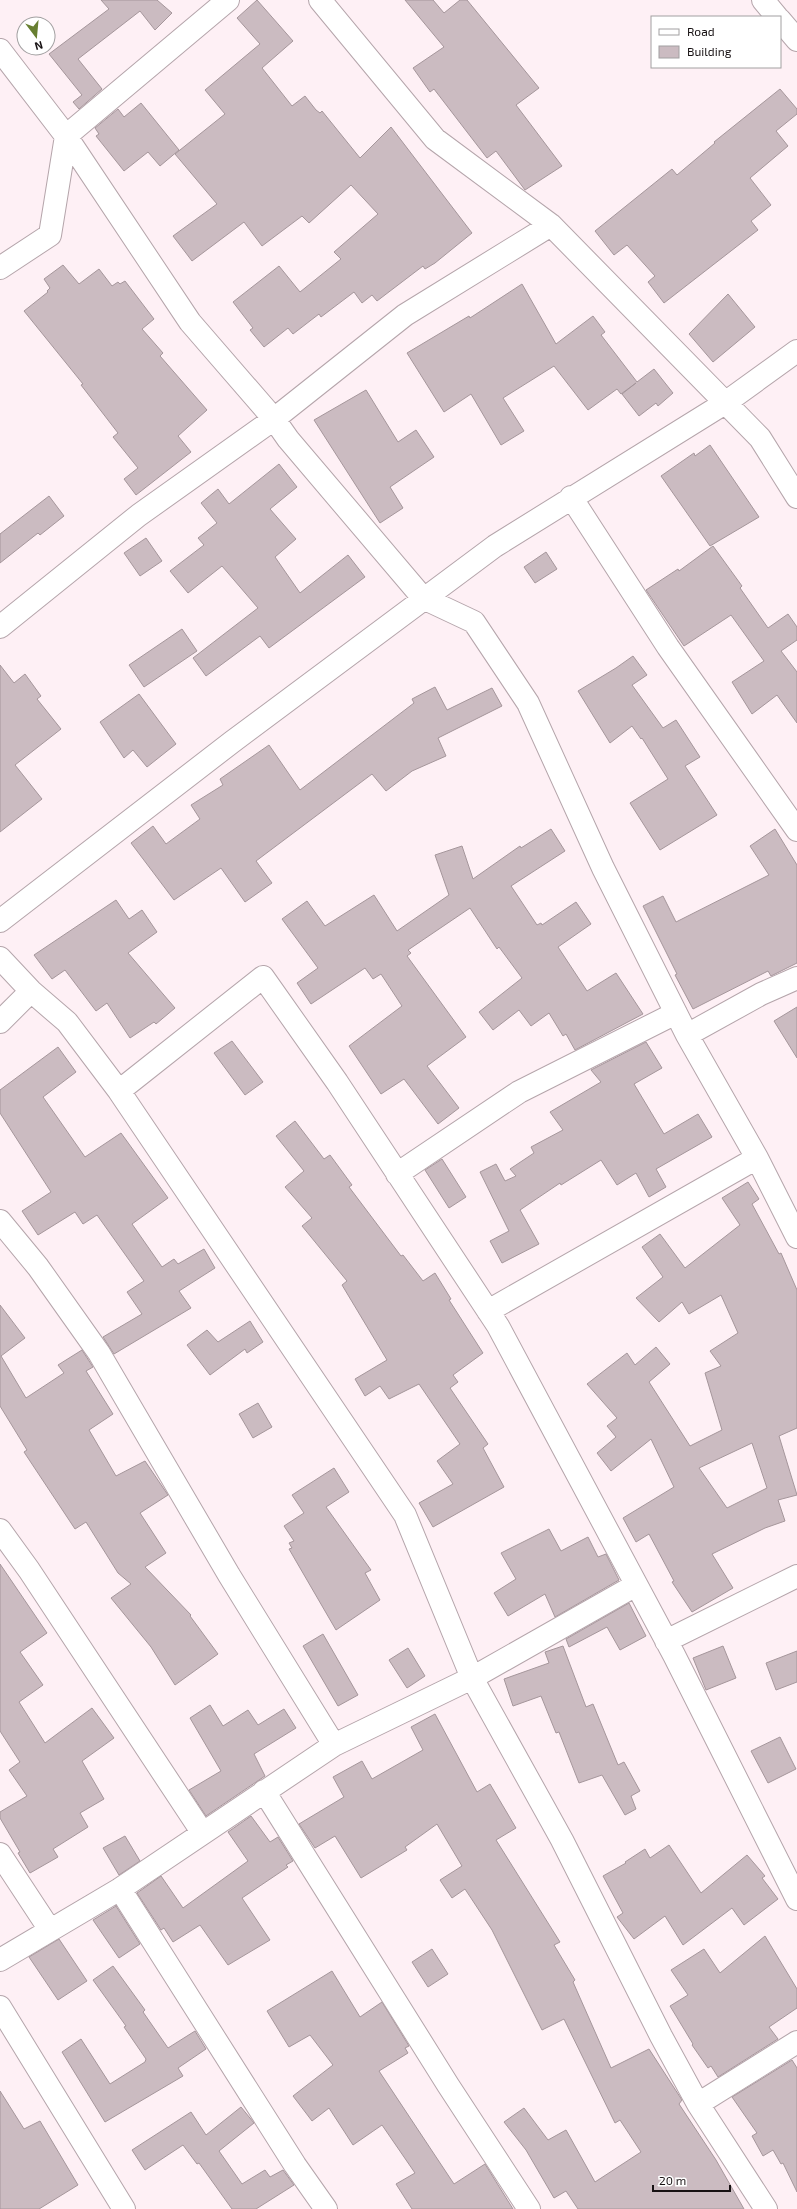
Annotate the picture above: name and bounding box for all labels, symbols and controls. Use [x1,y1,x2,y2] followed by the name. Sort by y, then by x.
[16,16,56,56] north arrow
[651,16,781,68] legend
[687,24,715,38] text: Road
[33,39,45,53] text: N
[687,44,732,58] text: Building
[653,2167,730,2193] scale bar
[659,2173,686,2187] text: 20 m

